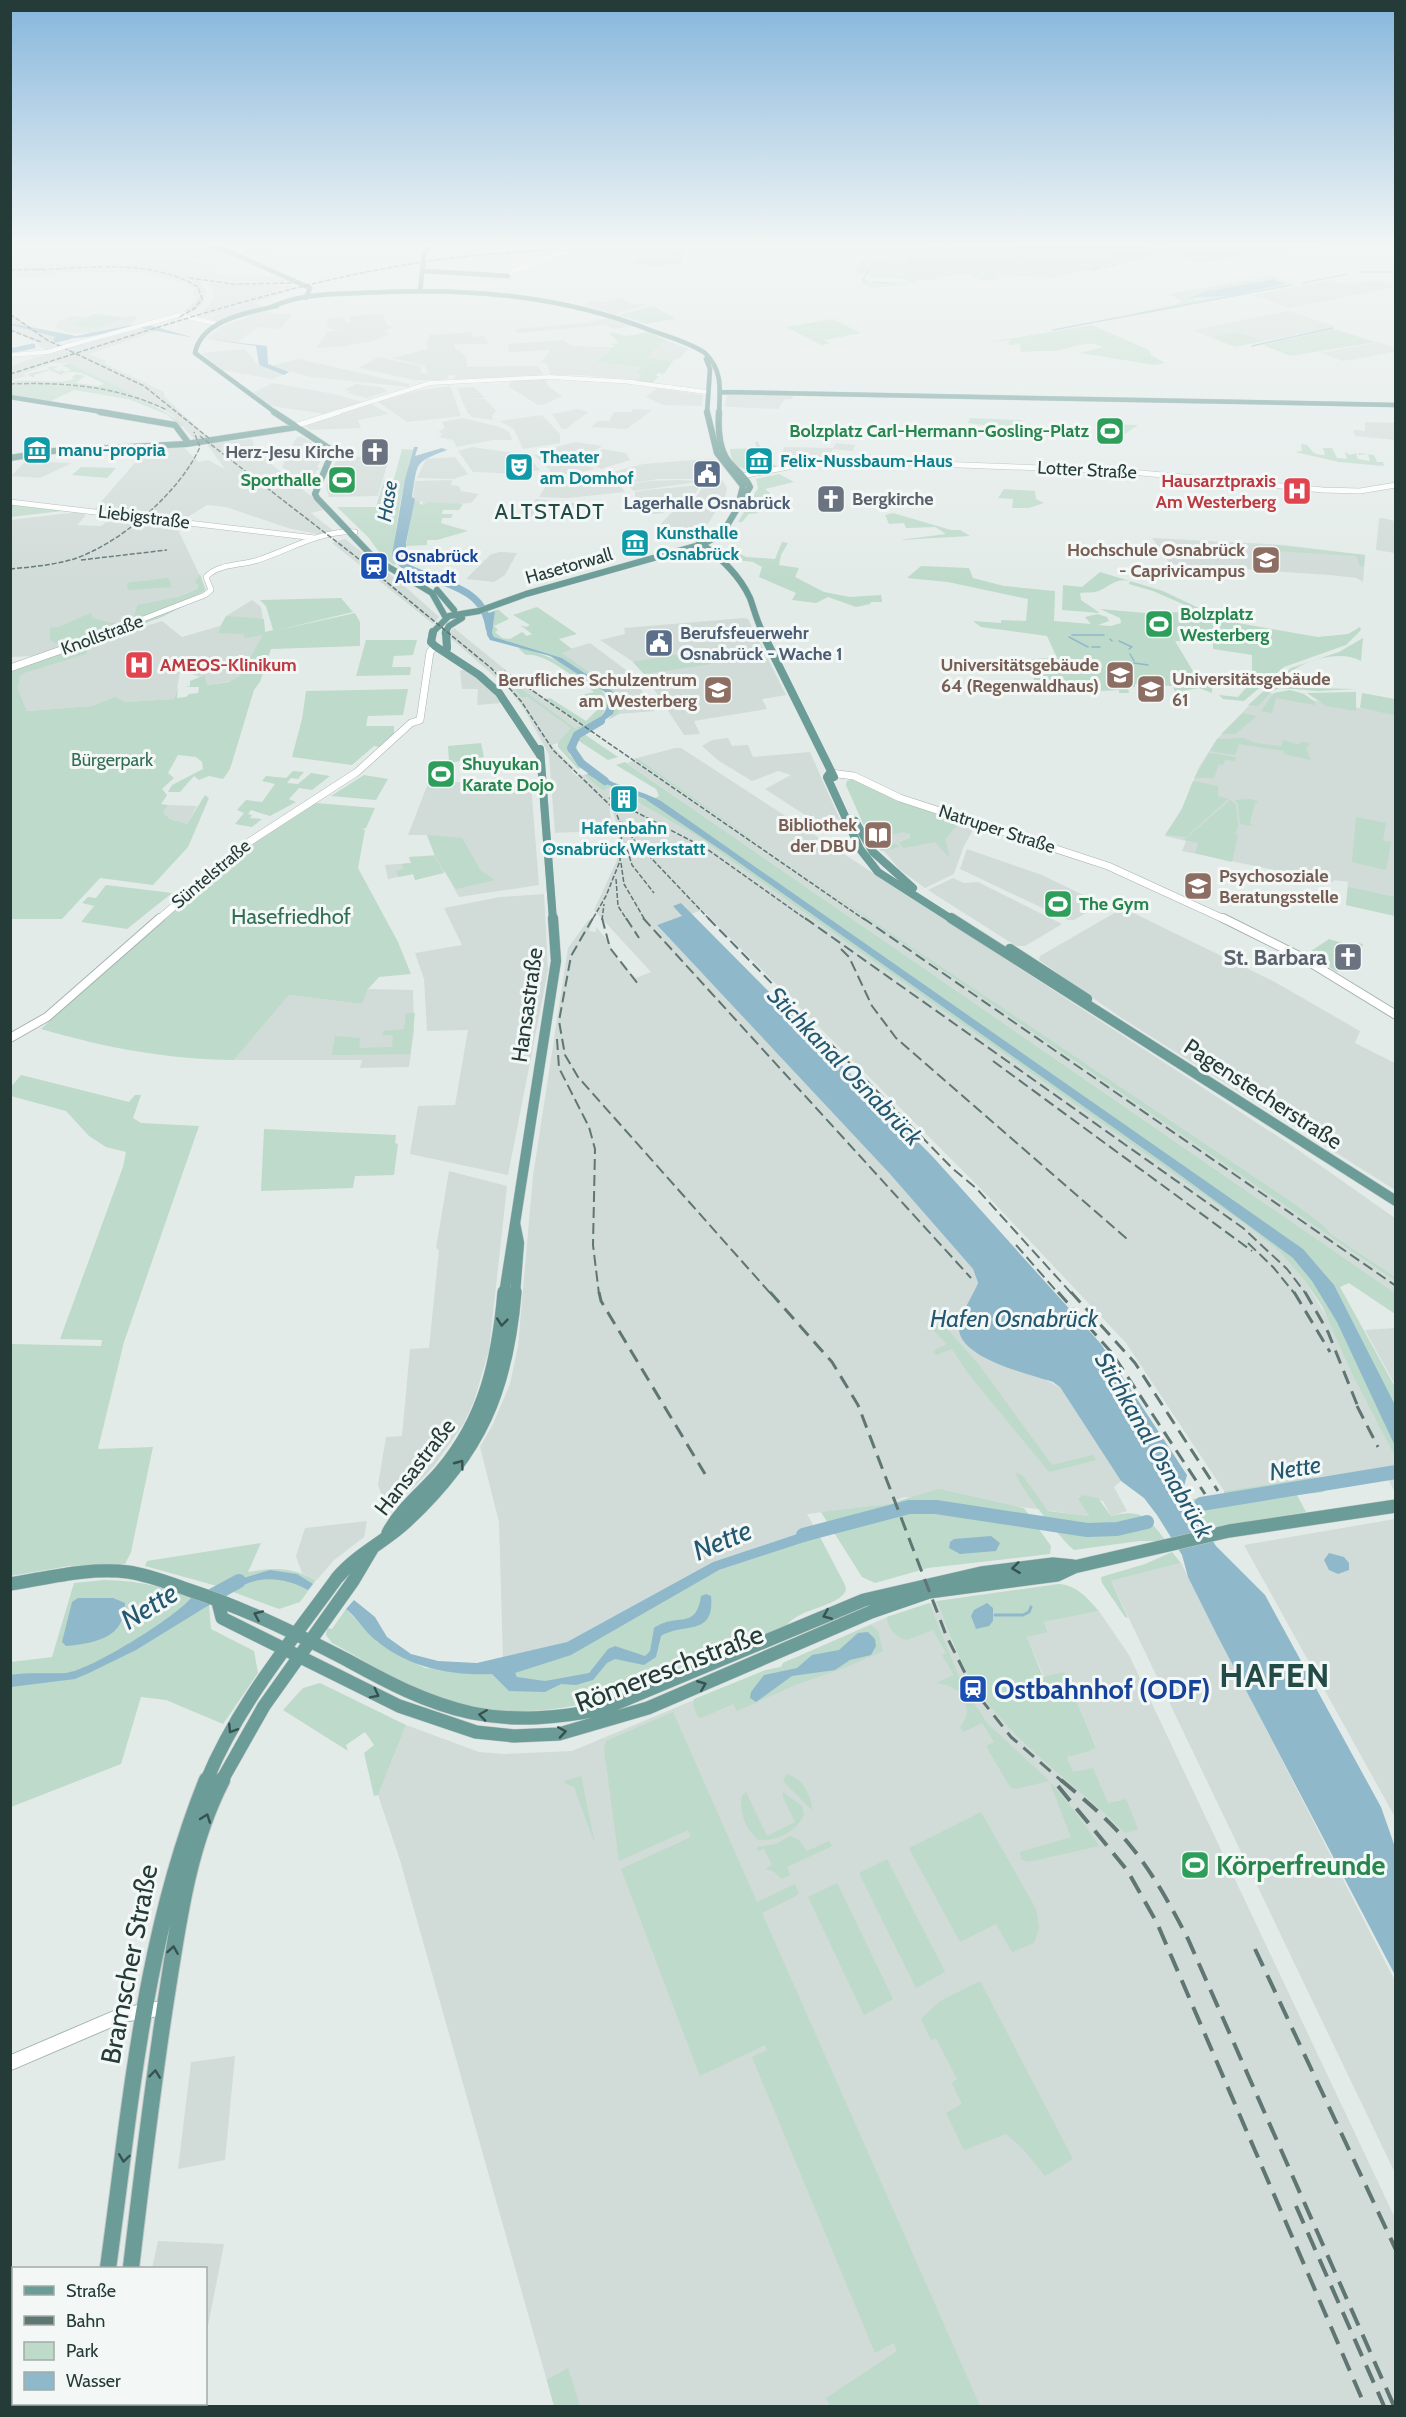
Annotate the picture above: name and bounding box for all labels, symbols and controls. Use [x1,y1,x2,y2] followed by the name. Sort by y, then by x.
[1094,415,1126,447] sports icon: Bolzplatz Carl-Hermann-Gosling-Platz
[789,420,1089,442] place label: Bolzplatz Carl-Hermann-Gosling-Platz
[21,434,53,466] museum icon: manu-propria
[359,436,391,468] church icon: Herz-Jesu Kirche
[58,439,166,461] place label: manu-propria
[225,441,354,463] place label: Herz-Jesu Kirche
[743,445,775,477] museum icon: Felix-Nussbaum-Haus
[540,446,634,489] place label: Theater am Domhof
[780,450,953,472] place label: Felix-Nussbaum-Haus
[503,451,535,483] theatre icon: Theater am Domhof
[1037,456,1137,484] street label: Lotter Straße
[691,458,723,490] public building icon: Lagerhalle Osnabrück
[326,464,358,496] sports icon: Sporthalle
[240,469,321,491] place label: Sporthalle
[1156,470,1276,513] place label: Hausarztpraxis Am Westerberg
[1281,475,1313,507] hospital icon: Hausarztpraxis Am Westerberg
[372,479,402,523] water label: Hase
[815,483,847,515] church icon: Bergkirche
[852,488,934,510] place label: Bergkirche
[624,492,791,514] place label: Lagerhalle Osnabrück
[495,498,605,525] district label: ALTSTADT
[97,500,191,534] street label: Liebigstraße
[656,522,739,565] place label: Kunsthalle Osnabrück
[619,527,651,559] museum icon: Kunsthalle Osnabrück
[1067,539,1245,582] place label: Hochschule Osnabrück - Caprivicampus
[523,543,616,589] street label: Hasetorwall
[1250,544,1282,576] school or university icon: Hochschule Osnabrück - Caprivicampus
[395,545,478,588] place label: Osnabrück Altstadt
[358,550,390,582] station icon: Osnabrück Altstadt
[1180,603,1269,646] place label: Bolzplatz Westerberg
[1143,608,1175,640] sports icon: Bolzplatz Westerberg
[58,610,146,660] street label: Knollstraße
[680,622,843,665] place label: Berufsfeuerwehr Osnabrück - Wache 1
[643,627,675,659] public building icon: Berufsfeuerwehr Osnabrück - Wache 1
[123,649,155,681] hospital icon: AMEOS-Klinikum
[160,654,297,676] place label: AMEOS-Klinikum
[941,654,1099,697] place label: Universitätsgebäude 64 (Regenwaldhaus)
[1104,659,1136,691] school or university icon: Universitätsgebäude 64 (Regenwaldhaus)
[1172,668,1331,711] place label: Universitätsgebäude 61
[498,669,697,712] place label: Berufliches Schulzentrum am Westerberg
[1135,673,1167,705] school or university icon: Universitätsgebäude 61
[702,674,734,706] school or university icon: Berufliches Schulzentrum am Westerberg
[71,749,154,771] park label: Bürgerpark
[462,753,554,796] place label: Shuyukan Karate Dojo
[425,758,457,790] sports icon: Shuyukan Karate Dojo
[608,783,640,815] building icon: Hafenbahn Osnabrück Werkstatt
[936,800,1058,858] street label: Natruper Straße
[778,814,857,857] place label: Bibliothek der DBU
[543,817,705,860] place label: Hafenbahn Osnabrück Werkstatt
[862,819,894,851] library icon: Bibliothek der DBU
[167,835,255,913] street label: Süntelstraße
[1219,865,1339,908] place label: Psychosoziale Beratungsstelle
[1182,870,1214,902] school or university icon: Psychosoziale Beratungsstelle
[1042,888,1074,920] sports icon: The Gym
[1079,893,1149,915] place label: The Gym
[231,903,351,930] park label: Hasefriedhof
[1332,941,1364,973] church icon: St. Barbara
[1224,944,1327,971] place label: St. Barbara
[506,946,548,1064] street label: Hansastraße
[762,980,929,1152] water label: Stichkanal Osnabrück
[1179,1033,1347,1155] street label: Pagenstecherstraße
[930,1304,1099,1333] water label: Hafen Osnabrück
[496,1317,509,1327] one-way arrow
[1089,1347,1219,1544] water label: Stichkanal Osnabrück
[369,1413,461,1521] street label: Hansastraße
[1267,1450,1323,1486] water label: Nette
[452,1460,463,1471] one-way arrow
[687,1512,757,1567] water label: Nette
[1011,1562,1020,1574] one-way arrow
[114,1575,184,1636] water label: Nette
[823,1608,834,1620] one-way arrow
[254,1611,265,1623] one-way arrow
[570,1617,768,1719] street label: Römereschstraße
[1219,1655,1331,1695] district label: HAFEN
[957,1673,989,1705] station icon: Ostbahnhof (ODF)
[994,1673,1210,1706] place label: Ostbahnhof (ODF)
[695,1680,706,1692] one-way arrow
[368,1686,379,1698] one-way arrow
[478,1709,487,1721] one-way arrow
[227,1723,239,1733] one-way arrow
[557,1727,566,1739] one-way arrow
[199,1813,211,1824] one-way arrow
[1179,1849,1211,1881] sports icon: Körperfreunde
[1216,1849,1386,1882] place label: Körperfreunde
[93,1861,165,2067] street label: Bramscher Straße
[167,1946,179,1955] one-way arrow
[148,2069,161,2078] one-way arrow
[118,2154,130,2163] one-way arrow
[12,2267,207,2405] legend
[66,2280,116,2302] text: Straße
[66,2310,105,2332] text: Bahn
[66,2340,99,2362] text: Park
[66,2370,121,2392] text: Wasser

